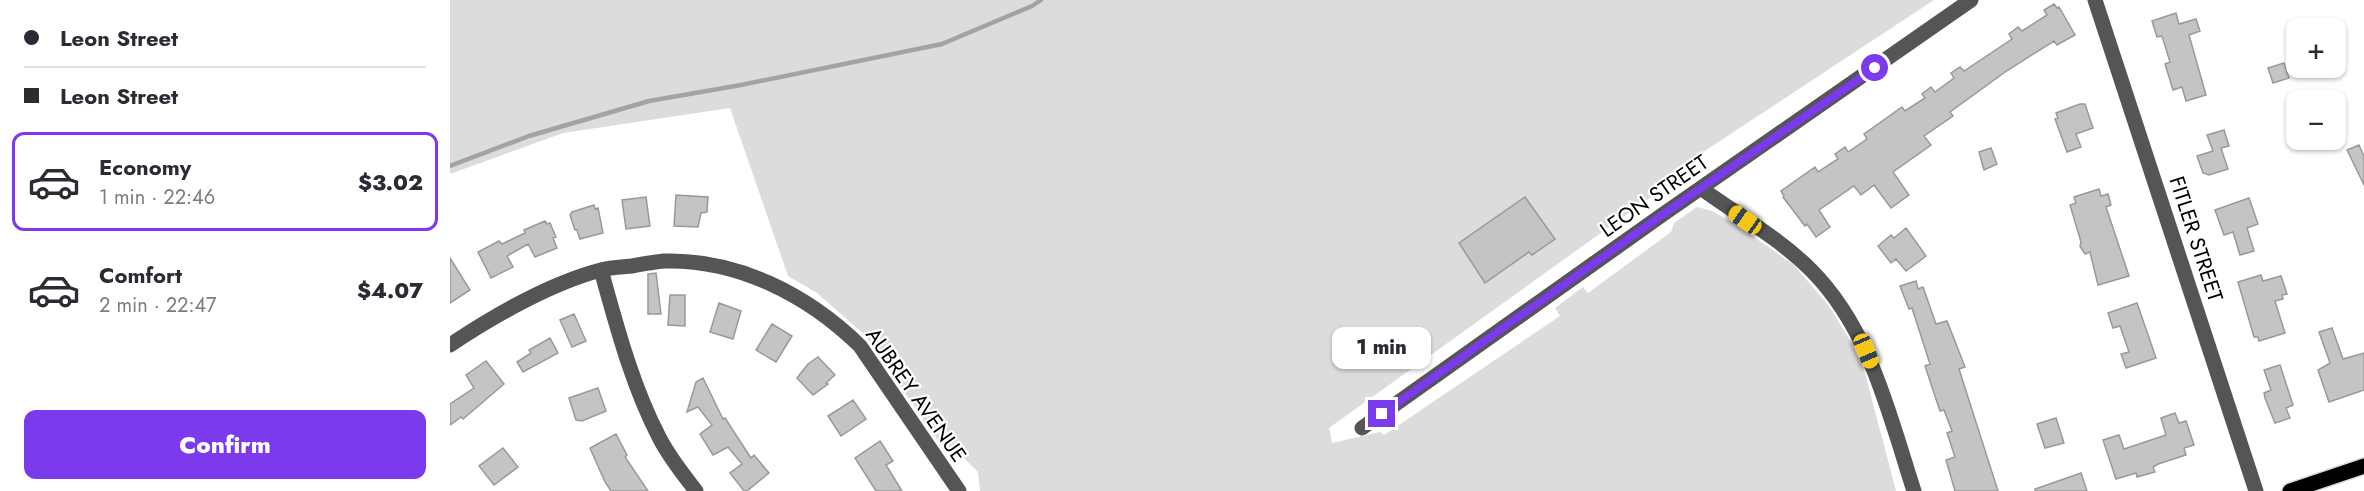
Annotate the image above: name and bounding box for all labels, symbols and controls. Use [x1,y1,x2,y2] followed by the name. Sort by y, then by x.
[2286,18,2346,150] map controls
[2286,18,2346,78] button: +
[60,22,178,54] text: Leon Street
[1861,54,1888,81] route start
[60,80,178,112] text: Leon Street
[2286,90,2346,150] button: −
[1594,147,1714,244] street label: LEON STREET
[99,151,191,183] text: Economy
[27,155,81,209] icon: car
[358,166,423,198] text: $3.02
[2162,172,2230,306] street label: FITLER STREET
[99,183,215,212] text: 1 min · 22:46
[1725,202,1765,238] car
[99,259,182,291] text: Comfort
[27,263,81,317] icon: car
[357,274,423,306] text: $4.07
[99,291,217,320] text: 2 min · 22:47
[858,322,974,468] street label: AUBREY AVENUE
[1332,327,1432,369] callout: 1 min
[1851,331,1881,371] car
[1356,333,1407,362] text: 1 min
[1368,400,1395,427] route end
[24,410,426,479] button: Confirm

